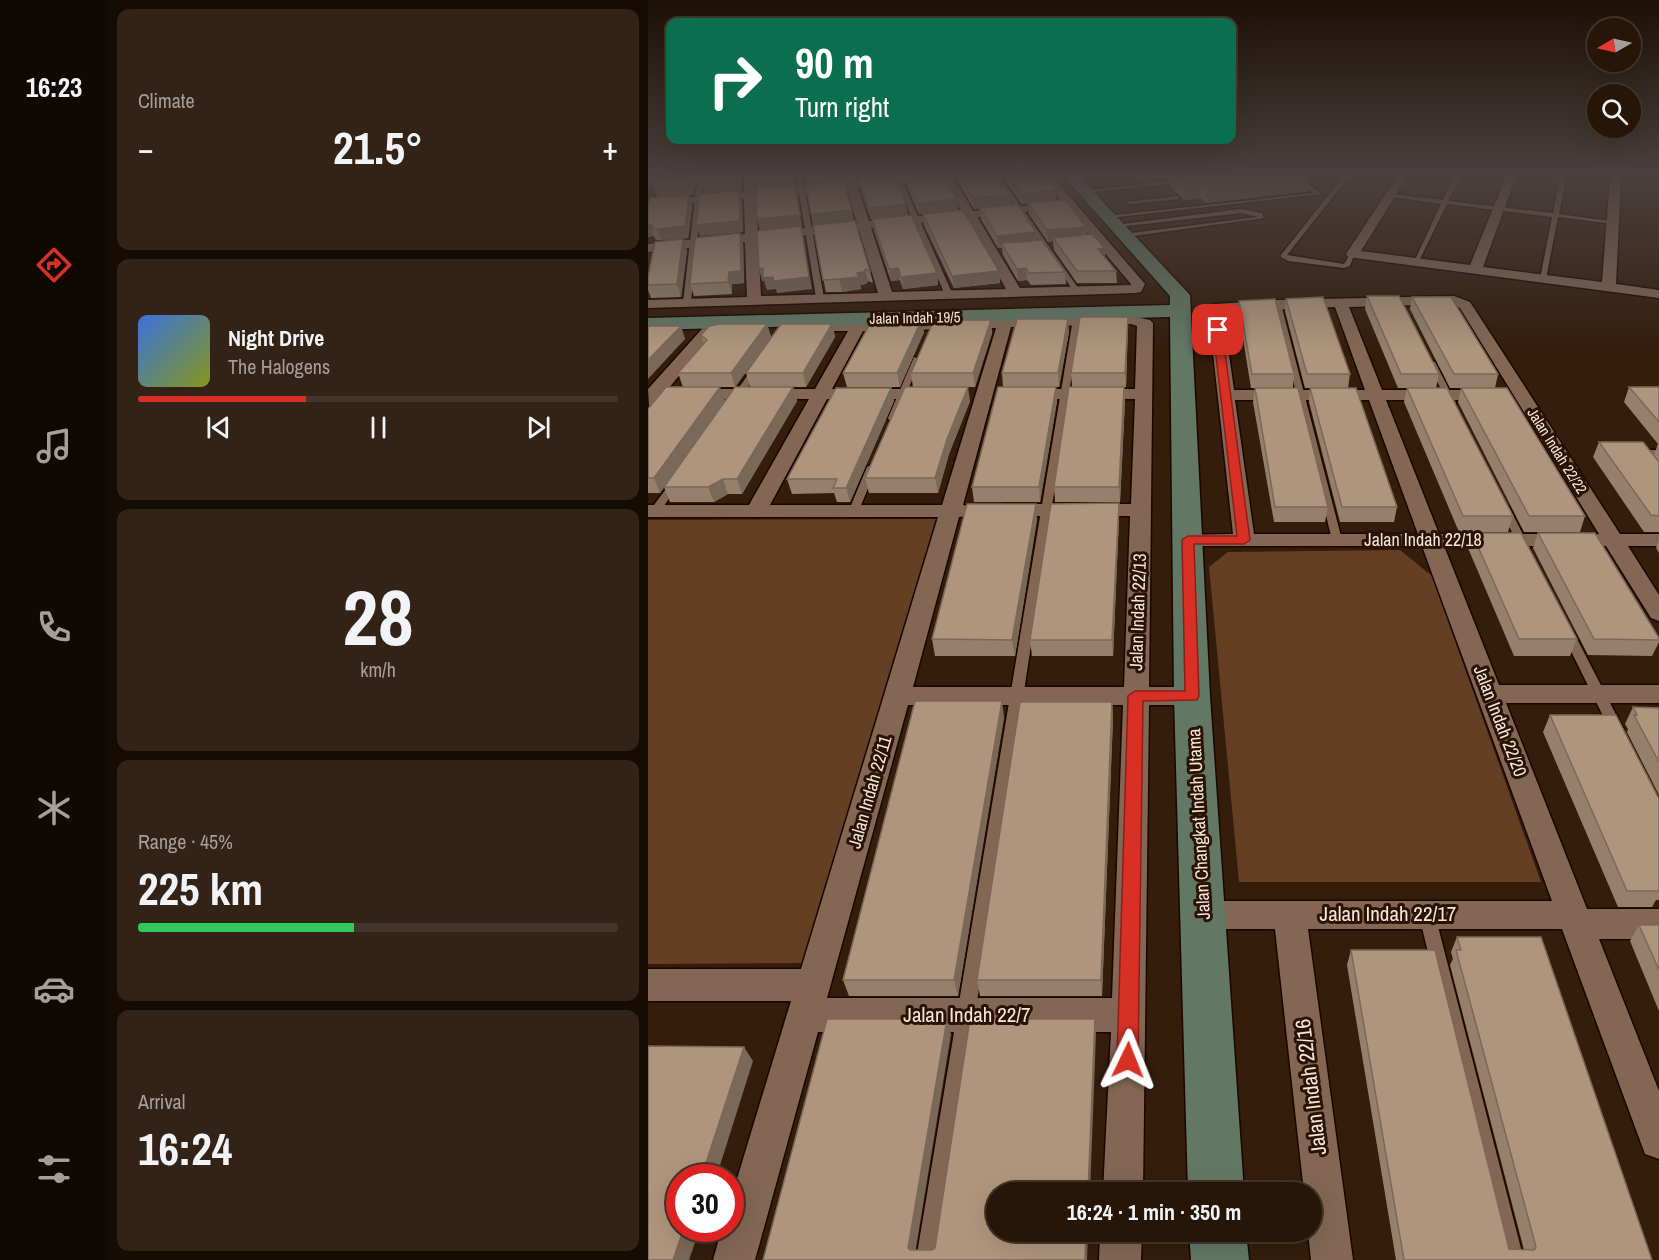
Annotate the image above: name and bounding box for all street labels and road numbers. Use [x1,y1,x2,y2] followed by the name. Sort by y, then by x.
[869,306,961,329] street label: Jalan Indah 19/5
[1523,404,1592,498] street label: Jalan Indah 22/22
[1364,527,1482,552] street label: Jalan Indah 22/18
[1123,553,1152,671] street label: Jalan Indah 22/13
[1468,662,1533,780] street label: Jalan Indah 22/20
[1181,728,1216,920] street label: Jalan Changkat Indah Utama
[841,732,898,851] street label: Jalan Indah 22/11
[1320,899,1456,928] street label: Jalan Indah 22/17
[903,1000,1031,1029] street label: Jalan Indah 22/7
[1288,1017,1333,1157] street label: Jalan Indah 22/16

